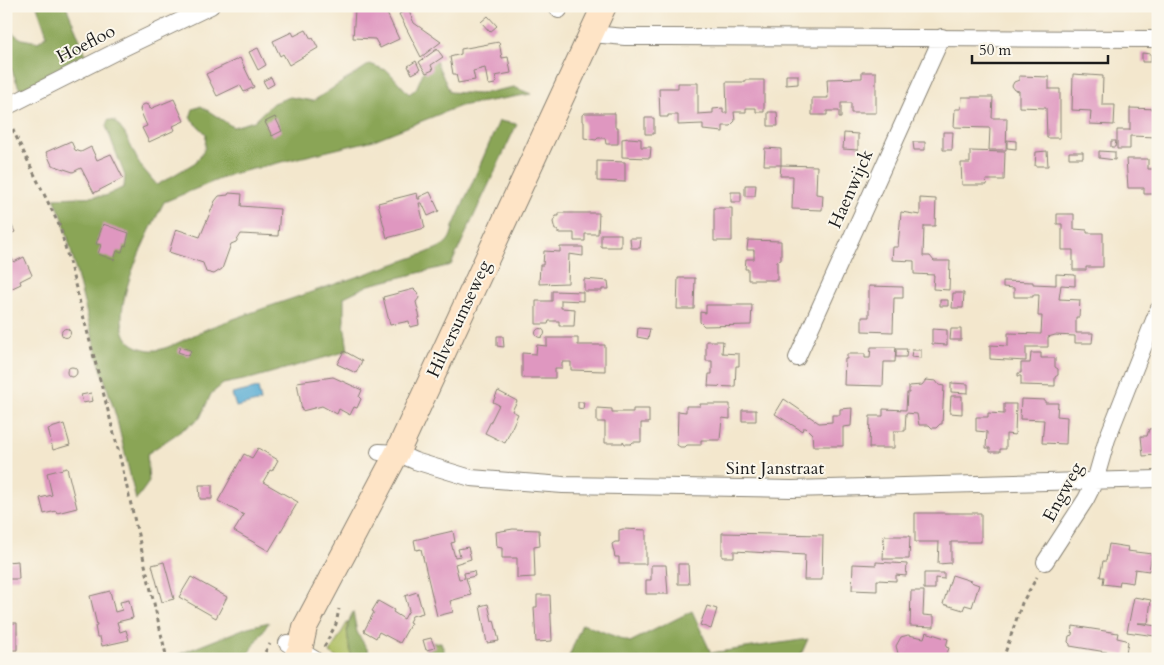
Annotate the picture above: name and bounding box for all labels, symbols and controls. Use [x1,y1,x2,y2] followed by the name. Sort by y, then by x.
[52,19,120,69] street label: Hoefloo
[972,32,1108,64] scale bar
[979,40,1011,60] text: 50 m
[823,145,880,232] street label: Haenwijck
[421,256,497,382] street label: Hilversumseweg
[726,456,825,481] street label: Sint Janstraat
[1037,457,1090,526] street label: Engweg

